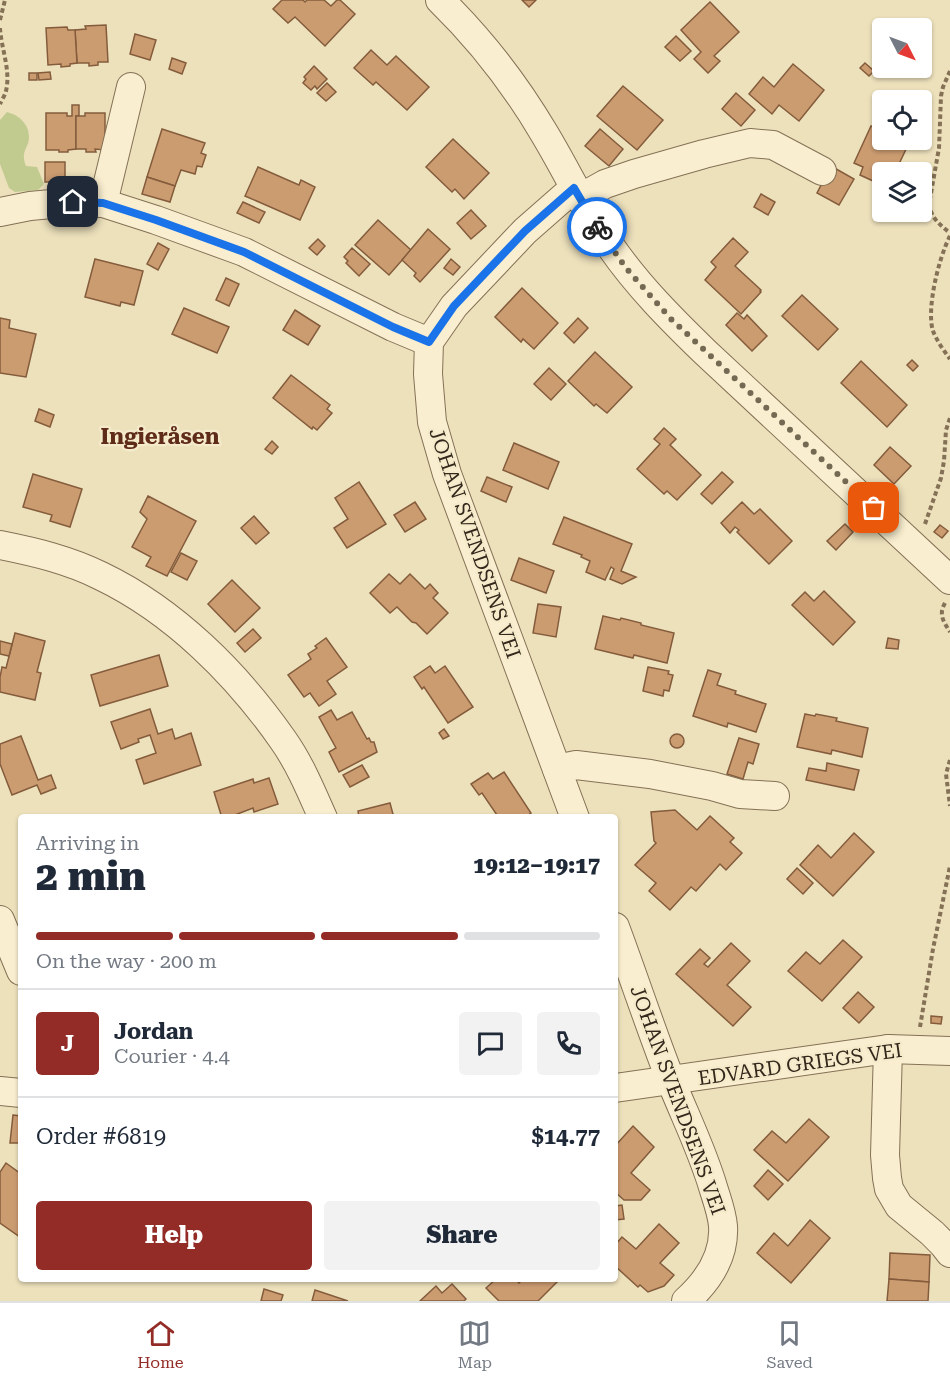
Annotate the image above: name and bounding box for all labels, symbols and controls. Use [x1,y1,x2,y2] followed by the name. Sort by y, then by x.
[872,18,932,78] north arrow
[872,18,932,222] map controls
[872,90,932,150] button: locate
[872,162,932,222] button: layers
[47,176,98,227] pin
[56,185,89,218] icon: home
[567,197,627,257] courier
[581,211,614,244] icon: bike
[100,424,220,449] district label: Ingieråsen
[424,425,526,661] street label: JOHAN SVENDSENS VEI
[848,482,899,533] pin
[857,491,890,524] icon: bag
[36,831,139,855] text: Arriving in
[473,853,600,878] text: 19:12–19:17
[36,854,146,900] text: 2 min
[36,949,217,973] text: On the way · 200 m
[625,982,731,1218] street label: JOHAN SVENDSENS VEI
[459,1012,522,1075] button: chat
[537,1012,600,1075] button: phone
[114,1019,193,1044] text: Jordan
[61,1031,74,1056] text: J
[696,1038,904,1090] street label: EDVARD GRIEGS VEI
[114,1044,230,1068] text: Courier · 4.4
[36,1124,166,1149] text: Order #6819
[531,1124,600,1149] text: $14.77
[36,1201,312,1270] button: Help
[324,1201,600,1270] button: Share
[137,1317,184,1372] tab: Home
[458,1317,492,1372] tab: Map
[766,1317,813,1372] tab: Saved

